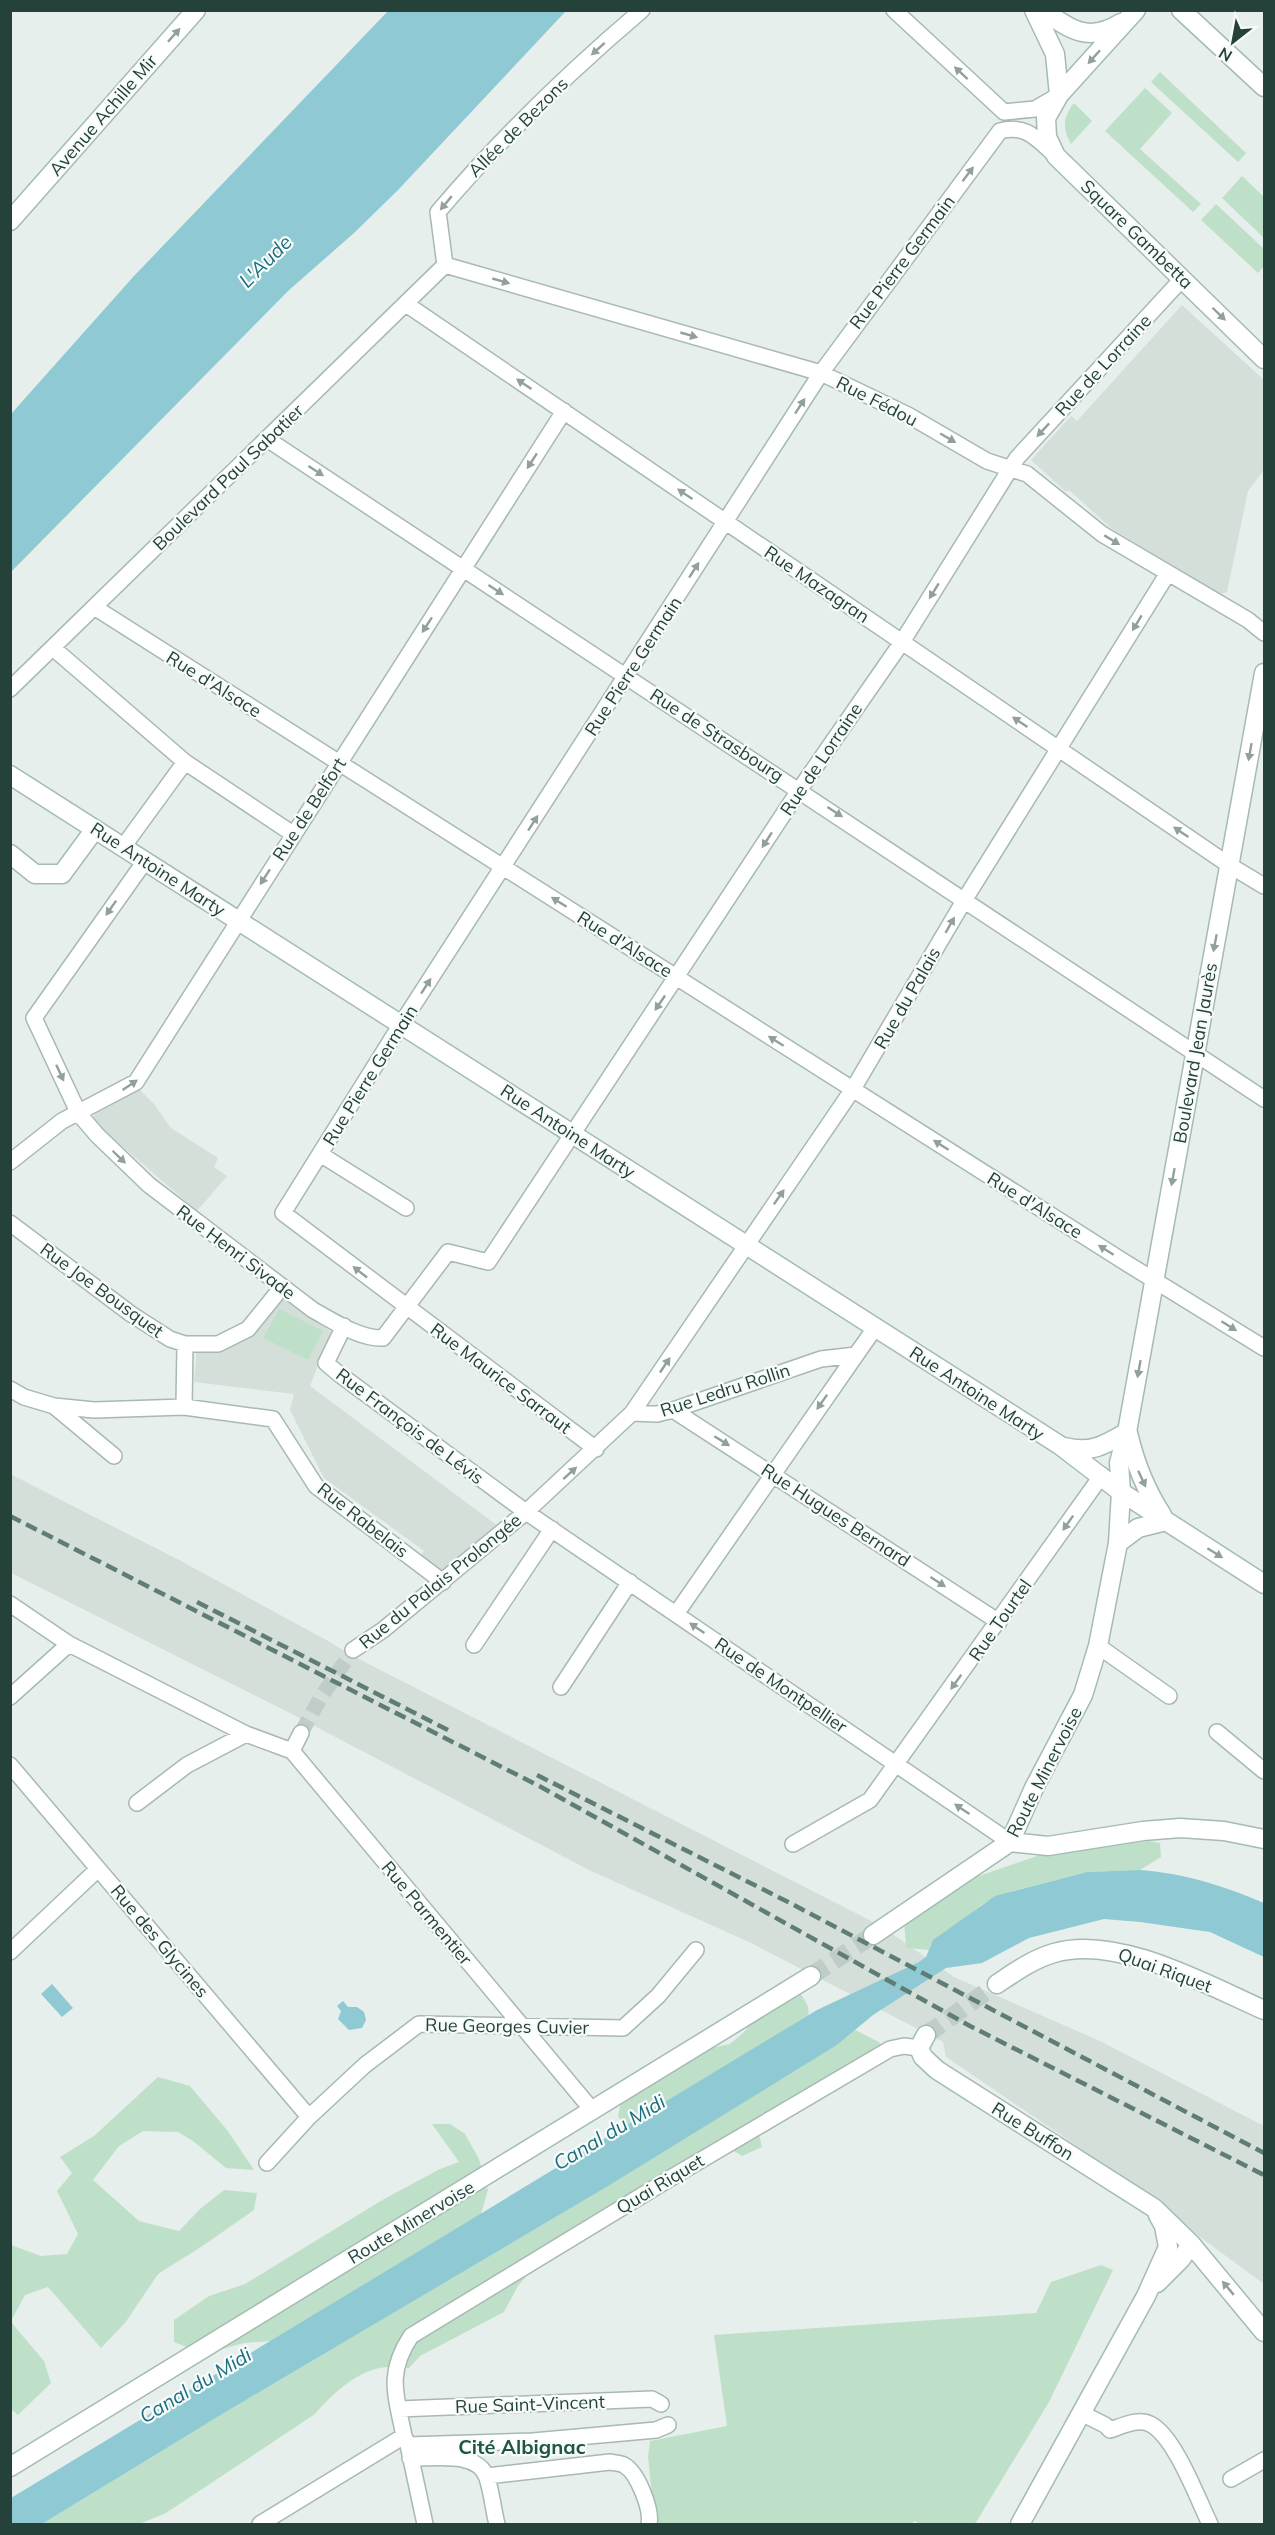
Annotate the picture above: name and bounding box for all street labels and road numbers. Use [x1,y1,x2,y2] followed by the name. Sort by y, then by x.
[44,49,162,181] street label: Avenue Achille Mir
[463,72,573,182] street label: Allée de Bezons
[1076,174,1198,294] street label: Square Gambetta
[844,191,960,333] street label: Rue Pierre Germain
[1050,309,1156,421] street label: Rue de Lorraine
[832,371,922,431] street label: Rue Fédou
[148,399,309,555] street label: Boulevard Paul Sabatier
[760,540,874,628] street label: Rue Mazagran
[579,592,687,740] street label: Rue Pierre Germain
[162,646,266,722] street label: Rue d'Alsace
[646,683,788,787] street label: Rue de Strasbourg
[775,698,867,820] street label: Rue de Lorraine
[267,753,351,865] street label: Rue de Belfort
[86,817,230,921] street label: Rue Antoine Marty
[573,906,677,982] street label: Rue d'Alsace
[869,943,945,1053] street label: Rue du Palais
[1168,961,1222,1145] street label: Boulevard Jean Jaurès
[317,1000,423,1150] street label: Rue Pierre Germain
[496,1079,640,1183] street label: Rue Antoine Marty
[983,1167,1087,1243] street label: Rue d'Alsace
[172,1200,300,1304] street label: Rue Henri Sivade
[36,1237,168,1343] street label: Rue Joe Bousquet
[426,1318,576,1438] street label: Rue Maurice Sarraut
[905,1341,1049,1445] street label: Rue Antoine Marty
[657,1358,793,1422] street label: Rue Ledru Rollin
[331,1363,489,1489] street label: Rue François de Lévis
[757,1458,915,1572] street label: Rue Hugues Bernard
[313,1477,413,1563] street label: Rue Rabelais
[354,1508,526,1654] street label: Rue du Palais Prolongée
[963,1575,1037,1665] street label: Rue Tourtel
[710,1632,852,1738] street label: Rue de Montpellier
[1001,1703,1087,1841] street label: Route Minervoise
[377,1856,478,1970] street label: Rue Parmentier
[106,1880,214,2002] street label: Rue des Glycines
[1115,1942,1215,1998] street label: Quai Riquet
[425,2013,590,2039] street label: Rue Georges Cuvier
[988,2097,1078,2165] street label: Rue Buffon
[612,2149,708,2219] street label: Quai Riquet
[344,2175,478,2269] street label: Route Minervoise
[455,2390,605,2418] street label: Rue Saint-Vincent

